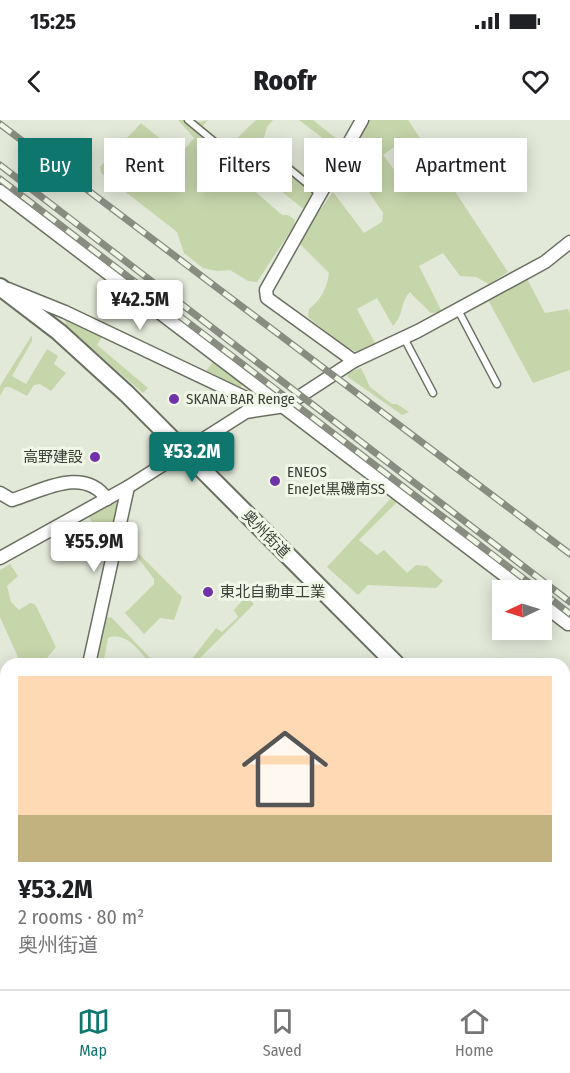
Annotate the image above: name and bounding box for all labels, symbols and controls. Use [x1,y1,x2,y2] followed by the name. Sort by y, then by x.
[30,8,76,35] text: 15:25
[18,65,51,98] icon: back
[254,65,316,97] text: Roofr
[519,65,552,98] icon: heart
[18,138,92,192] chip: Buy
[104,138,185,192] chip: Rent
[197,138,292,192] chip: Filters
[304,138,382,192] chip: New
[394,138,527,192] chip: Apartment
[91,280,189,331] pin: ¥42.5M
[111,287,169,311] text: ¥42.5M
[186,390,295,408] place label: SKANA BAR Renge
[167,392,181,406] marker: SKANA BAR Renge
[143,432,241,483] pin: ¥53.2M
[163,439,221,463] text: ¥53.2M
[23,448,83,466] place label: 高野建設
[88,450,102,464] marker: 高野建設
[287,463,385,498] place label: ENEOS EneJet黒磯南SS
[268,474,282,488] marker: ENEOS EneJet黒磯南SS
[238,506,294,562] street label: 奥州街道
[45,522,143,573] pin: ¥55.9M
[65,529,123,553] text: ¥55.9M
[492,580,552,640] north arrow
[492,580,552,640] map controls
[220,583,325,601] place label: 東北自動車工業
[201,585,215,599] marker: 東北自動車工業
[231,715,339,823] icon: home
[18,874,93,905] text: ¥53.2M
[18,905,144,929] text: 2 rooms · 80 m²
[18,933,98,957] text: 奥州街道
[77,1005,110,1060] tab: Map
[263,1005,302,1060] tab: Saved
[455,1005,493,1060] tab: Home

